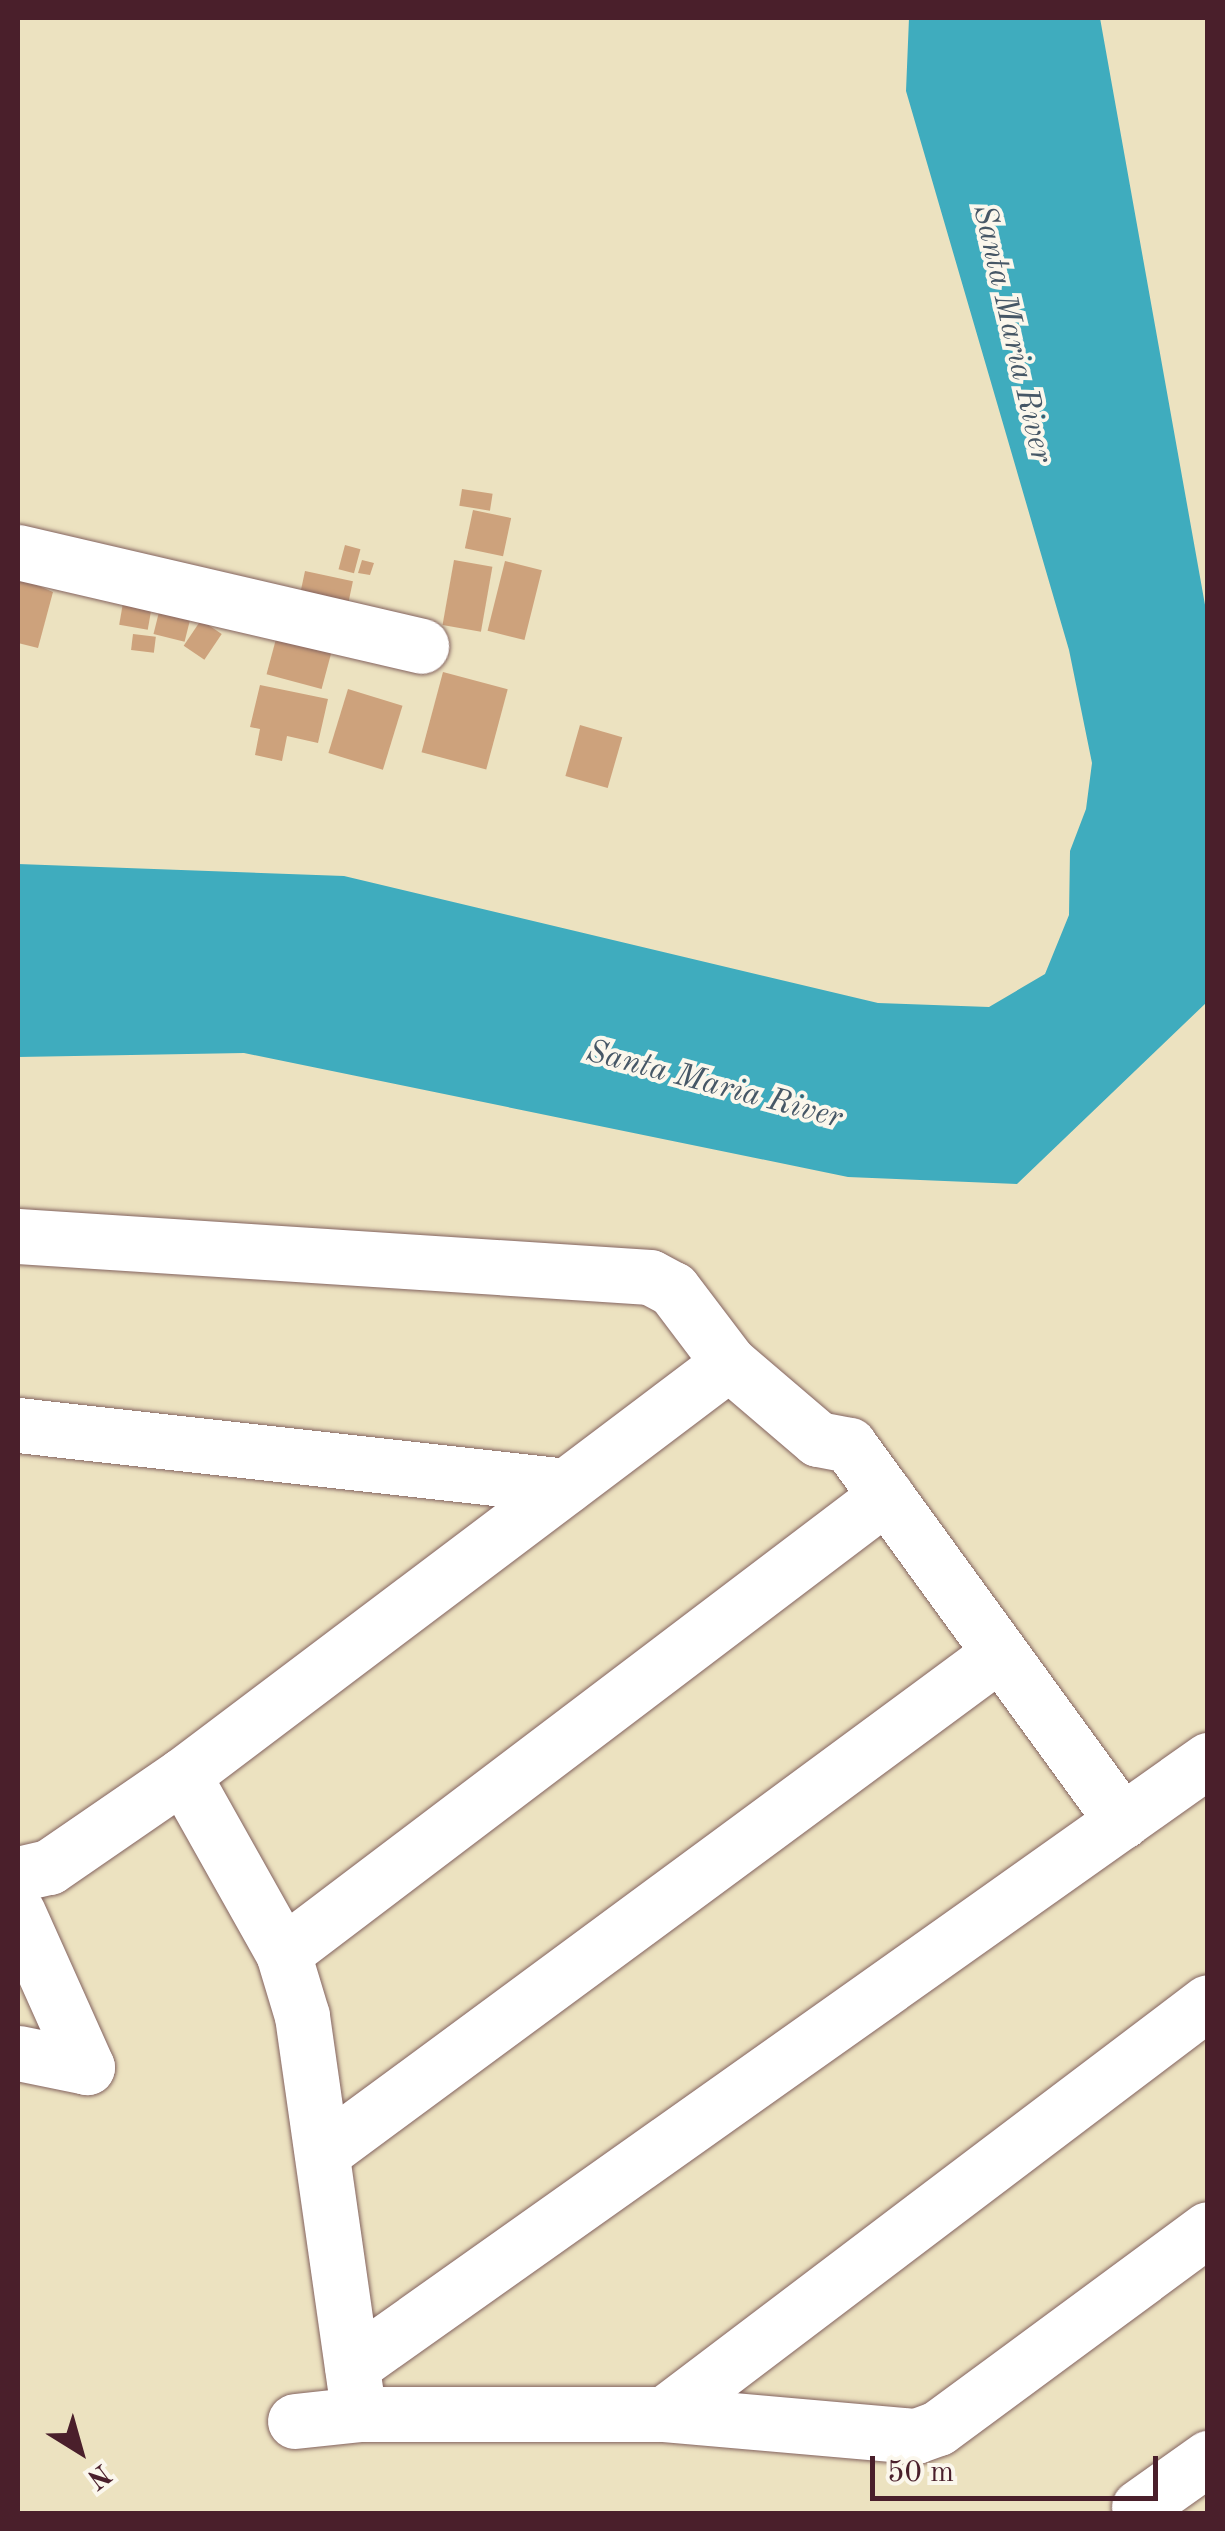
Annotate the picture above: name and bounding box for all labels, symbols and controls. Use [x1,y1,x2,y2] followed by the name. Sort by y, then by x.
[963,201,1059,467] water label: Santa Maria River
[582,1033,846,1139] water label: Santa Maria River
[30,2401,130,2501] north arrow
[875,2436,1162,2498] scale bar
[81,2457,115,2493] text: N
[887,2458,954,2488] text: 50 m

